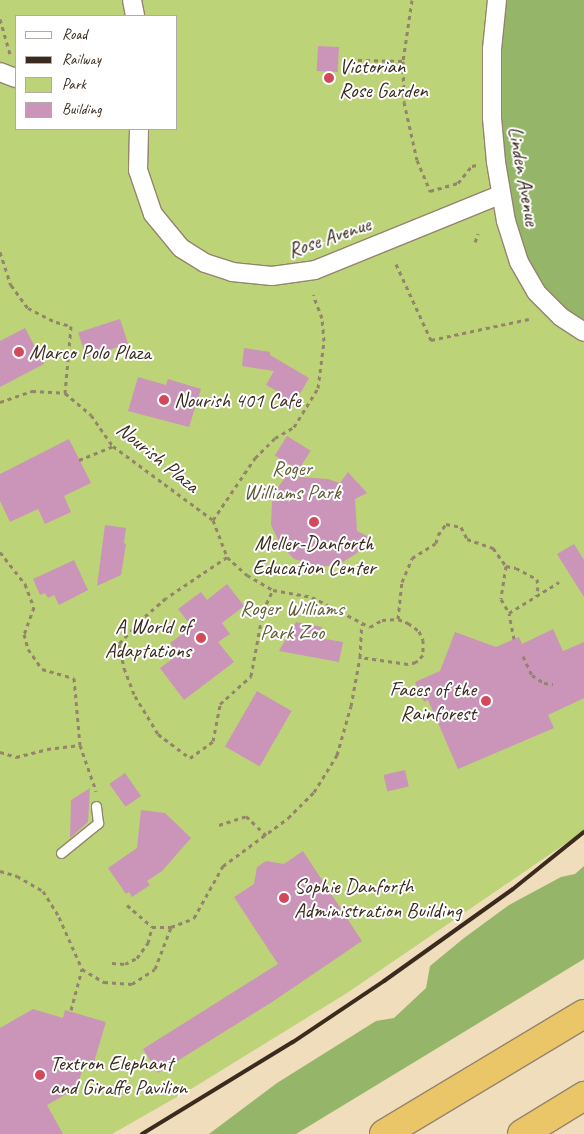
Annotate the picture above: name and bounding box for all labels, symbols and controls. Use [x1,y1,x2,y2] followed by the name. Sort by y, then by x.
[15,15,178,130] legend
[62,25,87,44] text: Road
[62,50,101,69] text: Railway
[339,53,428,103] place label: Victorian Rose Garden
[323,72,335,84] marker: Victorian Rose Garden
[62,75,86,94] text: Park
[62,100,101,119] text: Building
[503,124,545,228] street label: Linden Avenue
[284,211,374,263] street label: Rose Avenue
[29,339,151,365] place label: Marco Polo Plaza
[13,346,25,358] marker: Marco Polo Plaza
[174,387,300,413] place label: Nourish 401 Cafe
[158,394,170,406] marker: Nourish 401 Cafe
[112,416,204,498] street label: Nourish Plaza
[244,455,340,505] park label: Roger Williams Park
[308,516,320,528] marker: Meller-Danforth Education Center
[252,530,376,580] place label: Meller-Danforth Education Center
[240,595,344,645] park label: Roger Williams Park Zoo
[105,613,191,663] place label: A World of Adaptations
[195,632,207,644] marker: A World of Adaptations
[389,676,476,726] place label: Faces of the Rainforest
[480,695,492,707] marker: Faces of the Rainforest
[294,873,461,923] place label: Sophie Danforth Administration Building
[278,892,290,904] marker: Sophie Danforth Administration Building
[50,1050,188,1100] place label: Textron Elephant and Giraffe Pavilion
[34,1069,46,1081] marker: Textron Elephant and Giraffe Pavilion

